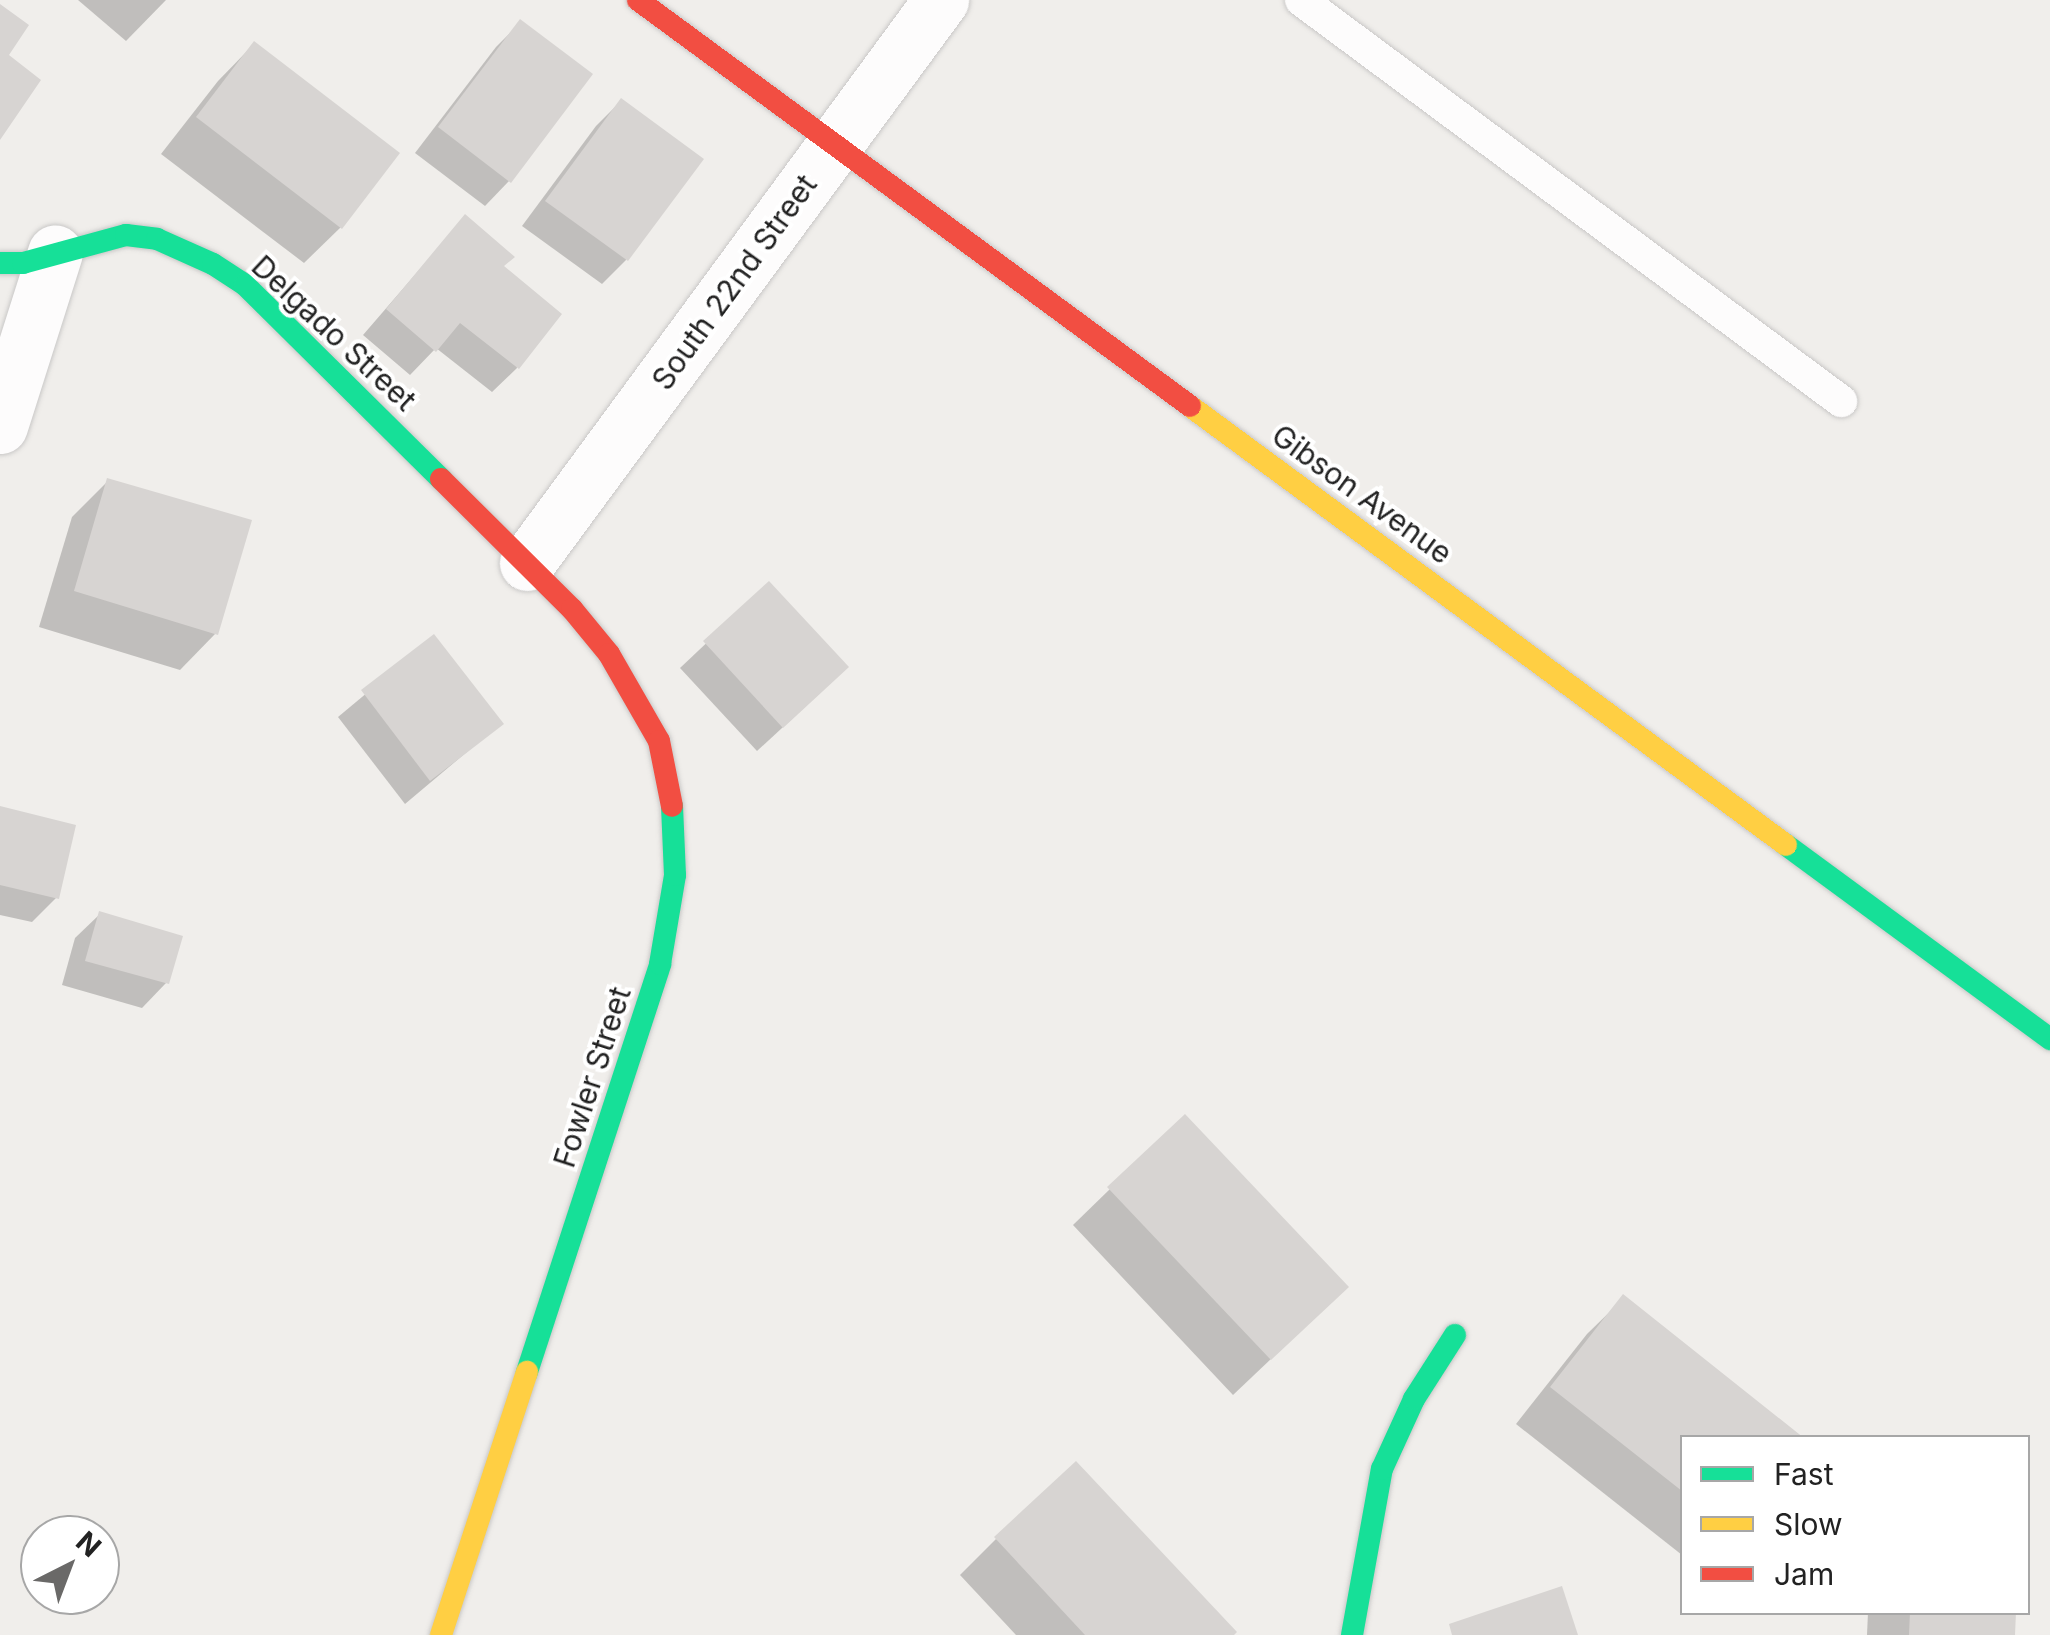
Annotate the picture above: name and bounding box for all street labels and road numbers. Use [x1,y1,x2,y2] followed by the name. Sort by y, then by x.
[644,168,824,396] street label: South 22nd Street
[245,248,423,418] street label: Delgado Street
[1265,417,1459,571] street label: Gibson Avenue
[546,982,638,1172] street label: Fowler Street

